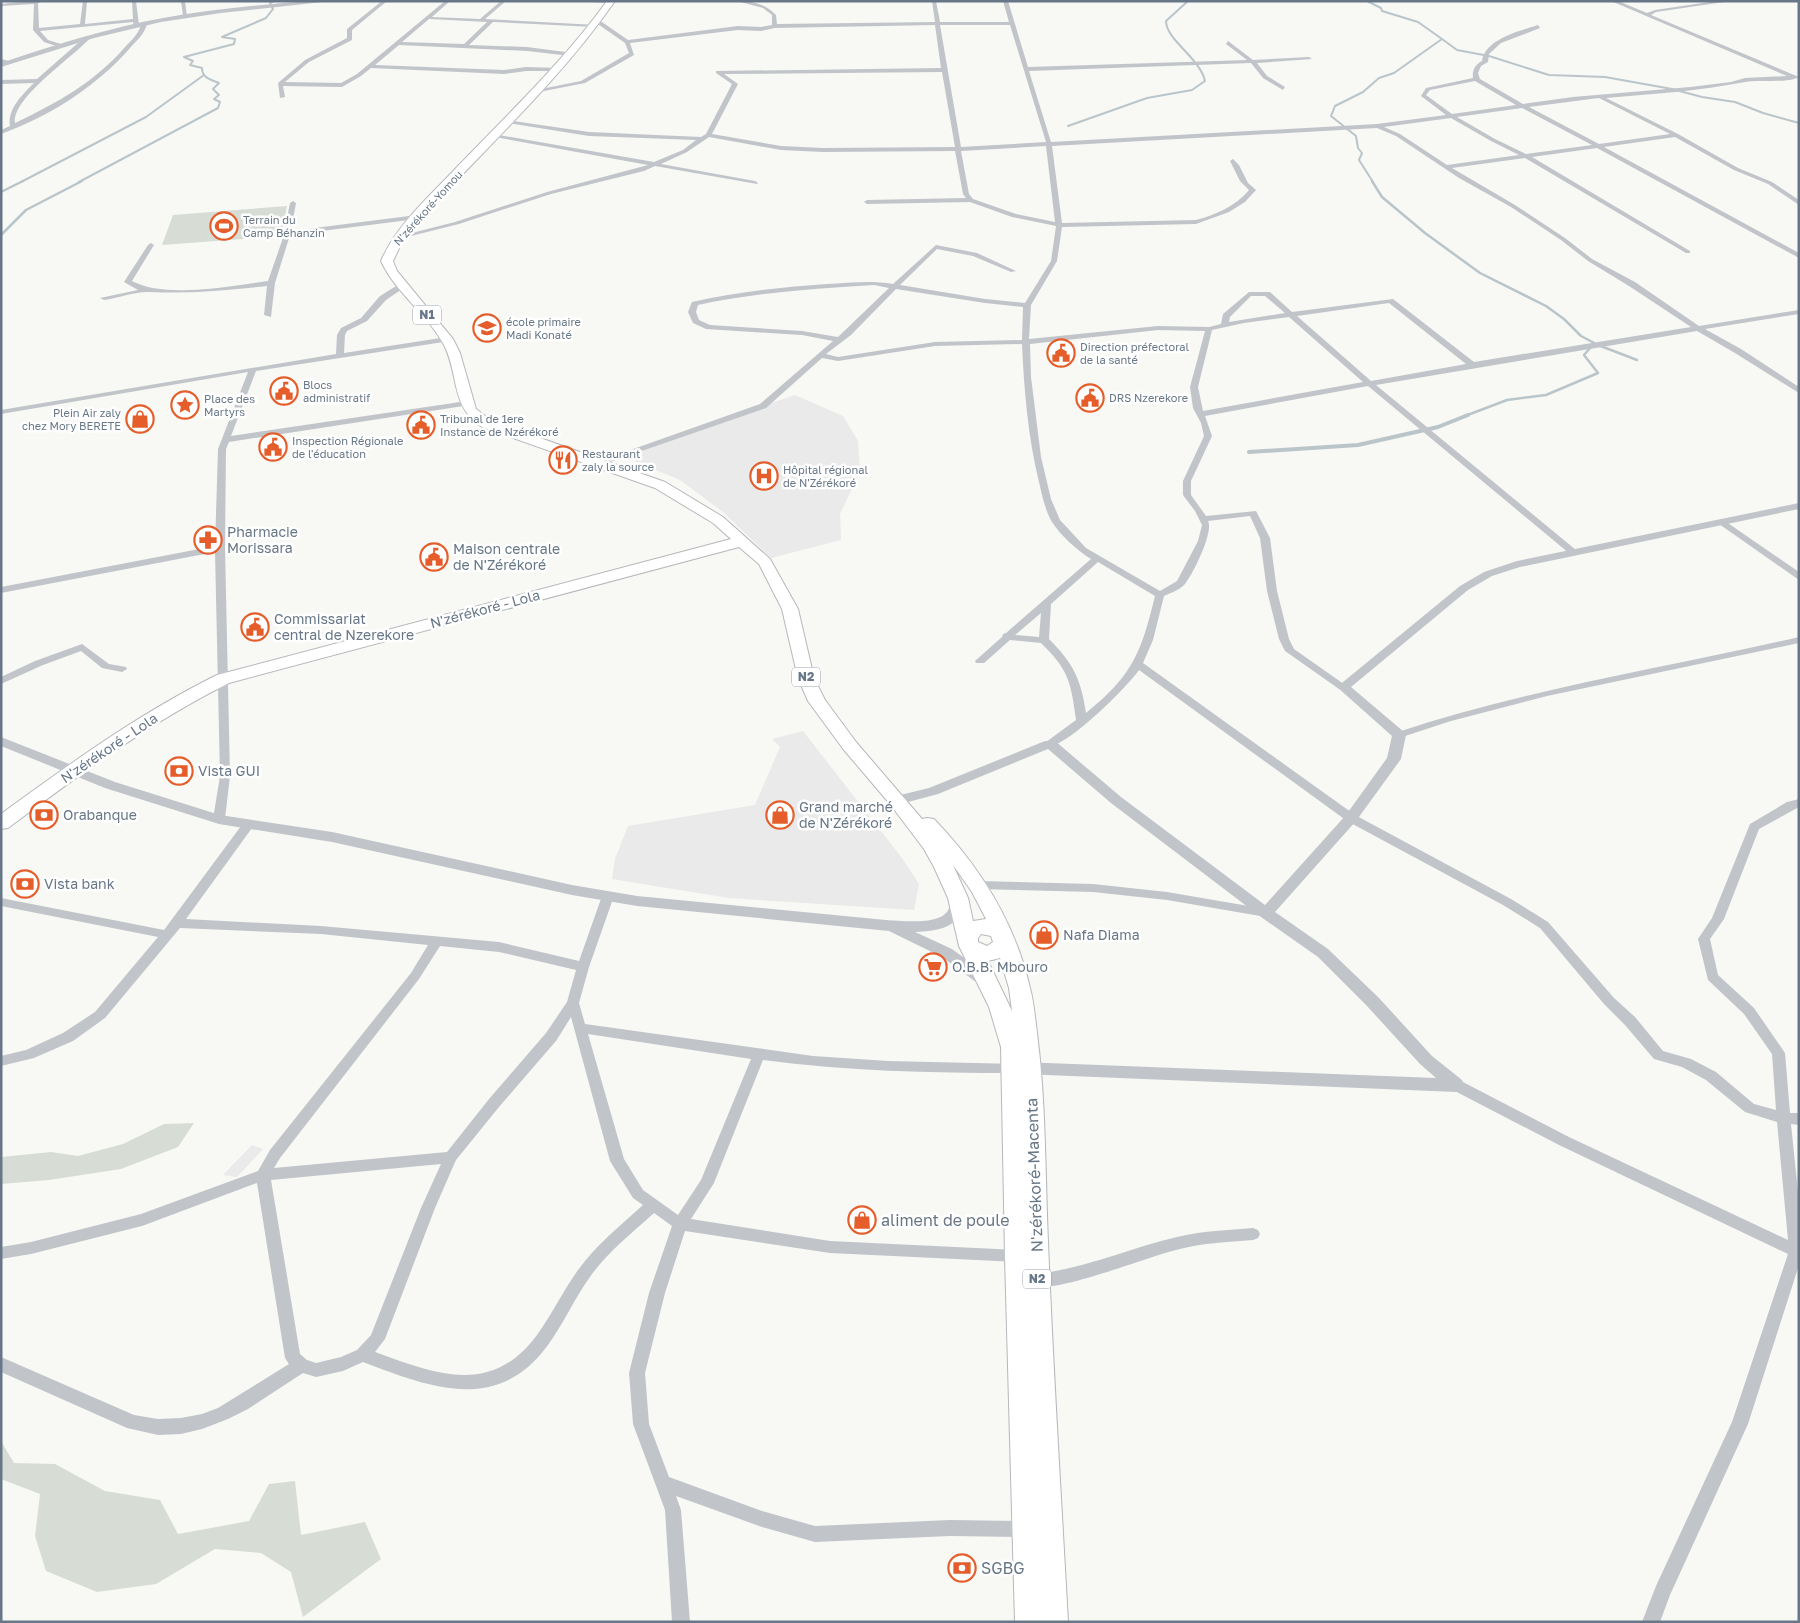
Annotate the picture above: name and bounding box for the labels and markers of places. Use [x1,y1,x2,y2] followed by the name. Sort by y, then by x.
[209,211,239,241] sports icon: Terrain du Camp Béhanzin
[243,213,325,239] place label: Terrain du Camp Béhanzin
[472,313,502,343] school or university icon: école primaire Madi Konaté
[506,315,581,341] place label: école primaire Madi Konaté
[1046,338,1076,368] public building icon: Direction préfectoral de la santé
[1080,340,1190,366] place label: Direction préfectoral de la santé
[269,376,299,406] public building icon: Blocs administratif
[303,378,370,404] place label: Blocs administratif
[1075,383,1105,413] public building icon: DRS Nzerekore
[170,390,200,420] place icon: Place des Martyrs
[1109,391,1188,404] place label: DRS Nzerekore
[204,392,255,418] place label: Place des Martyrs
[125,404,155,434] shop icon: Plein Air zaly chez Mory BERETE
[22,406,121,432] place label: Plein Air zaly chez Mory BERETE
[406,410,436,440] public building icon: Tribunal de 1ere Instance de Nzérékoré
[440,412,559,438] place label: Tribunal de 1ere Instance de Nzérékoré
[258,432,288,462] public building icon: Inspection Régionale de l'éducation
[292,434,403,460] place label: Inspection Régionale de l'éducation
[548,445,578,475] restaurant icon: Restaurant zaly la source
[582,447,654,473] place label: Restaurant zaly la source
[749,461,779,491] hospital icon: Hôpital régional de N'Zérékoré
[783,463,868,489] place label: Hôpital régional de N'Zérékoré
[227,523,298,556] place label: Pharmacie Morissara
[193,525,223,555] pharmacy icon: Pharmacie Morissara
[453,540,560,573] place label: Maison centrale de N'Zérékoré
[419,542,449,572] public building icon: Maison centrale de N'Zérékoré
[274,610,414,643] place label: Commissariat central de Nzerekore
[240,612,270,642] public building icon: Commissariat central de Nzerekore
[164,756,194,786] bank icon: Vista GUI
[198,762,260,779] place label: Vista GUI
[799,798,893,831] place label: Grand marché de N'Zérékoré
[29,800,59,830] bank icon: Orabanque
[765,800,795,830] shop icon: Grand marché de N'Zérékoré
[63,806,137,823] place label: Orabanque
[10,869,40,899] bank icon: Vista bank
[44,875,115,892] place label: Vista bank
[1029,920,1059,950] shop icon: Nafa Diama
[1063,926,1140,943] place label: Nafa Diama
[918,952,948,982] supermarket icon: O.B.B. Mbouro
[952,958,1048,975] place label: O.B.B. Mbouro
[847,1205,877,1235] shop icon: aliment de poule
[881,1210,1009,1230] place label: aliment de poule
[947,1553,977,1583] bank icon: SGBG
[981,1558,1024,1578] place label: SGBG

